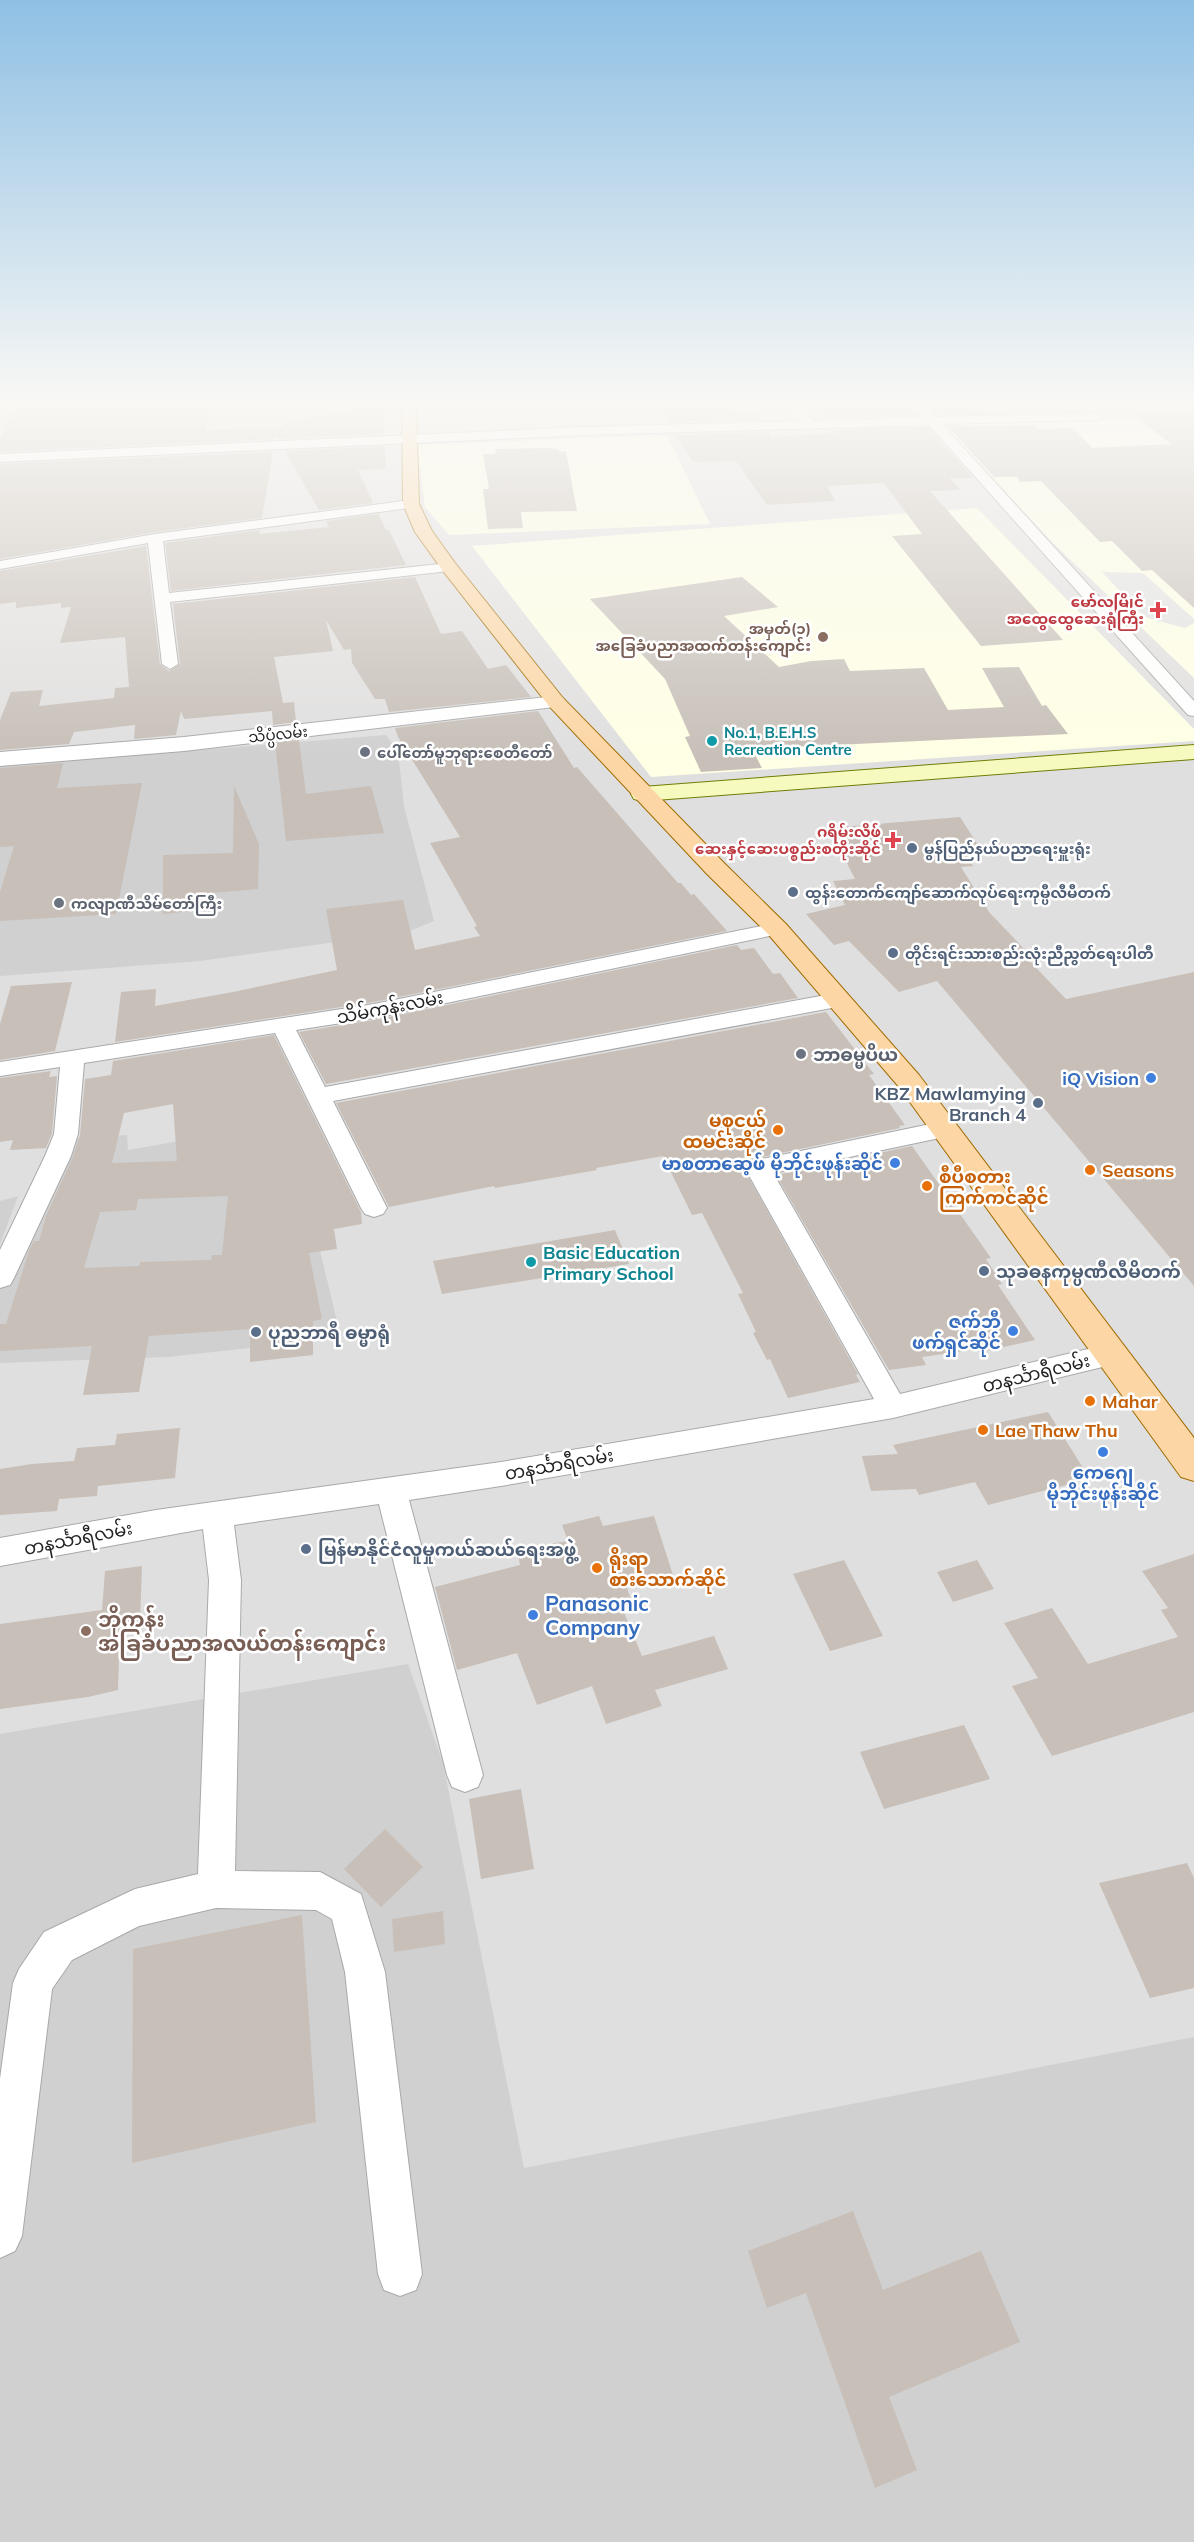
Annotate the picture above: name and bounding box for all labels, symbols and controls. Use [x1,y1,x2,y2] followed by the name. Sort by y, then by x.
[1007,592,1144,631] place label: မော်လမြိုင် အထွေထွေဆေးရုံကြီး
[1149,601,1167,619] marker: မော်လမြိုင် အထွေထွေဆေးရုံကြီး
[596,619,811,658] place label: အမှတ်(၁) အခြေခံပညာအထက်တန်းကျောင်း
[816,630,830,644] marker: အမှတ်(၁) အခြေခံပညာအထက်တန်းကျောင်း
[248,721,309,750] street label: သိပ္ပံလမ်း
[724,723,852,759] place label: No.1, B.E.H.S Recreation Centre
[705,734,719,748] marker: No.1, B.E.H.S Recreation Centre
[377,743,552,765] place label: ပေါ်တော်မူဘုရားစေတီတော်
[358,745,372,759] marker: ပေါ်တော်မူဘုရားစေတီတော်
[695,822,881,861] place label: ဂရိမ်းလိဖ် ဆေးနှင့်ဆေးပစ္စည်းစတိုးဆိုင်
[886,833,900,847] marker: ဂရိမ်းလိဖ် ဆေးနှင့်ဆေးပစ္စည်းစတိုးဆိုင်
[924,839,1091,861] place label: မွန်ပြည်နယ်ပညာရေးမှူးရုံး
[905,841,919,855] marker: မွန်ပြည်နယ်ပညာရေးမှူးရုံး
[805,883,1111,905] place label: ထွန်းတောက်ကျော်ဆောက်လုပ်ရေးကုမ္ပီလီမီတက်
[786,885,800,899] marker: ထွန်းတောက်ကျော်ဆောက်လုပ်ရေးကုမ္ပီလီမီတက်
[71,894,222,916] place label: ကလျာဏီသိမ်တော်ကြီး
[52,896,66,910] marker: ကလျာဏီသိမ်တော်ကြီး
[905,944,1154,966] place label: တိုင်းရင်းသားစည်းလုံးညီညွတ်ရေးပါတီ
[886,946,900,960] marker: တိုင်းရင်းသားစည်းလုံးညီညွတ်ရေးပါတီ
[334,983,446,1033] street label: သိမ်ကုန်းလမ်း
[813,1043,898,1069] place label: ဘာဓမ္မပိယ
[794,1047,808,1061] marker: ဘာဓမ္မပိယ
[1062,1067,1139,1090] place label: iQ Vision
[1144,1071,1158,1085] marker: iQ Vision
[875,1082,1026,1126] place label: KBZ Mawlamying Branch 4
[1031,1096,1045,1110] marker: KBZ Mawlamying Branch 4
[683,1109,766,1156] place label: မစုငယ် ထမင်းဆိုင်
[771,1123,785,1137] marker: မစုငယ် ထမင်းဆိုင်
[662,1152,883,1178] place label: မာစတာဆေ့ဖ် မိုဘိုင်းဖုန်းဆိုင်
[888,1156,902,1170] marker: မာစတာဆေ့ဖ် မိုဘိုင်းဖုန်းဆိုင်
[1102,1159,1174,1182] place label: Seasons
[1083,1163,1097,1177] marker: Seasons
[939,1165,1049,1212] place label: စီပီစတား ကြက်ကင်ဆိုင်
[920,1179,934,1193] marker: စီပီစတား ကြက်ကင်ဆိုင်
[543,1241,680,1285] place label: Basic Education Primary School
[524,1255,538,1269] marker: Basic Education Primary School
[996,1260,1181,1286] place label: သုခဓနကုမ္ပဏီလီမိတက်
[977,1264,991,1278] marker: သုခဓနကုမ္ပဏီလီမိတက်
[912,1310,1001,1357] place label: ဇက်ဘီ ဖက်ရှင်ဆိုင်
[268,1321,390,1347] place label: ပုညဘာရီ ဓမ္မာရုံ
[1006,1324,1020,1338] marker: ဇက်ဘီ ဖက်ရှင်ဆိုင်
[249,1325,263,1339] marker: ပုညဘာရီ ဓမ္မာရုံ
[979,1347,1093,1401] street label: တနင်္သာရီလမ်း
[1102,1390,1159,1413] place label: Mahar
[1083,1394,1097,1408] marker: Mahar
[995,1419,1118,1442] place label: Lae Thaw Thu
[976,1423,990,1437] marker: Lae Thaw Thu
[502,1441,616,1489] street label: တနင်္သာရီလမ်း
[1096,1445,1110,1459] marker: ကေဂျေ မိုဘိုင်းဖုန်းဆိုင်
[1047,1461,1159,1508] place label: ကေဂျေ မိုဘိုင်းဖုန်းဆိုင်
[21,1514,135,1564] street label: တနင်္သာရီလမ်း
[318,1538,580,1564] place label: မြန်မာနိုင်ငံလူမှုကယ်ဆယ်ရေးအဖွဲ့
[299,1542,313,1556] marker: မြန်မာနိုင်ငံလူမှုကယ်ဆယ်ရေးအဖွဲ့
[609,1547,727,1594] place label: ရိုးရာ စားသောက်ဆိုင်
[590,1561,604,1575] marker: ရိုးရာ စားသောက်ဆိုင်
[545,1590,649,1640] place label: Panasonic Company
[98,1604,386,1662] place label: ဘိုကုန်း အခြခံပညာအလယ်တန်းကျောင်း
[526,1608,540,1622] marker: Panasonic Company
[79,1624,93,1638] marker: ဘိုကုန်း အခြခံပညာအလယ်တန်းကျောင်း

